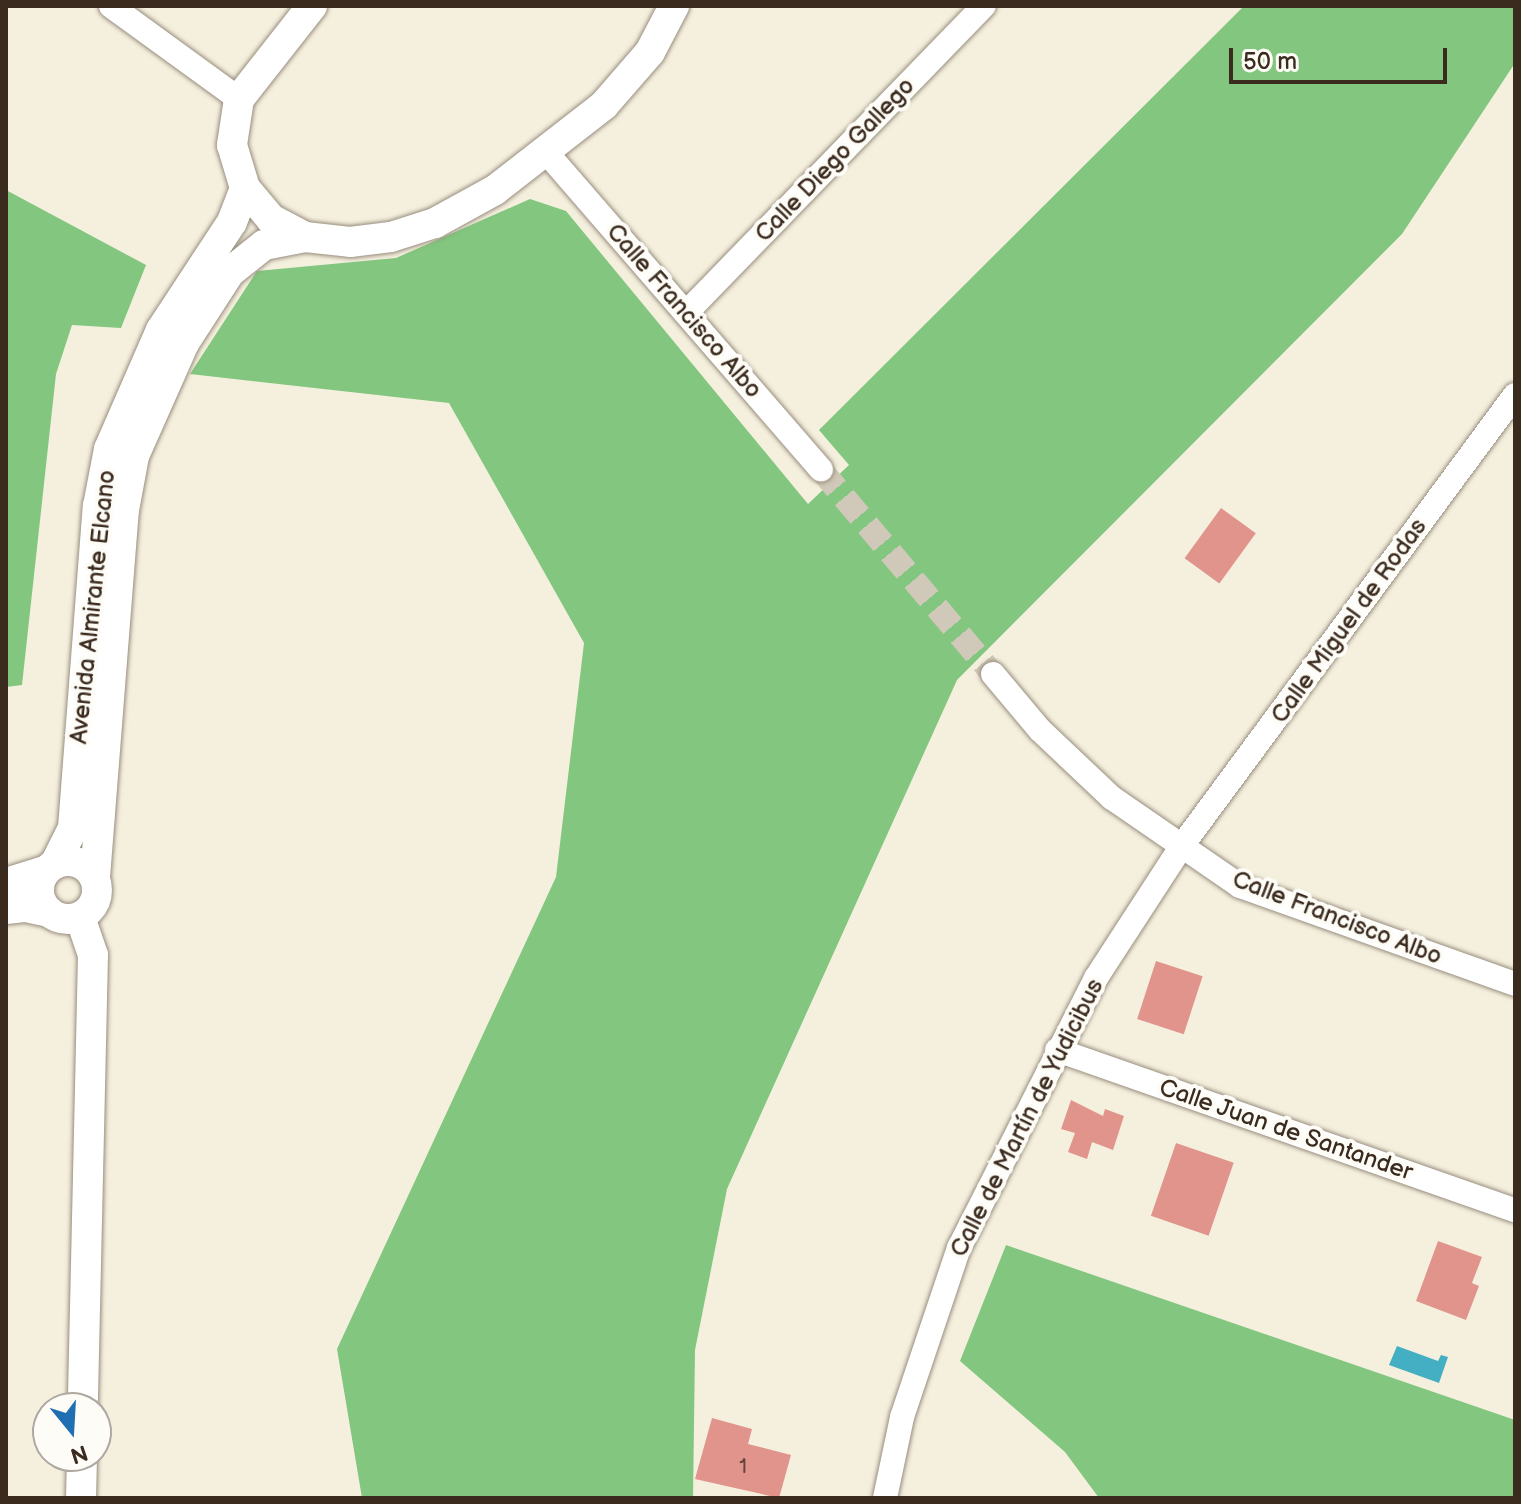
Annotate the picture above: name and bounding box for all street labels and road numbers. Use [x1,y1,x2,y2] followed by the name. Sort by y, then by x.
[749,72,921,248] street label: Calle Diego Gallego
[600,218,768,404] street label: Calle Francisco Albo
[64,469,122,745] street label: Avenida Almirante Elcano
[1265,513,1433,729] street label: Calle Miguel de Rodas
[1228,865,1446,971] street label: Calle Francisco Albo
[944,974,1110,1262] street label: Calle de Martín de Yudicibus
[1155,1073,1417,1187] street label: Calle Juan de Santander

